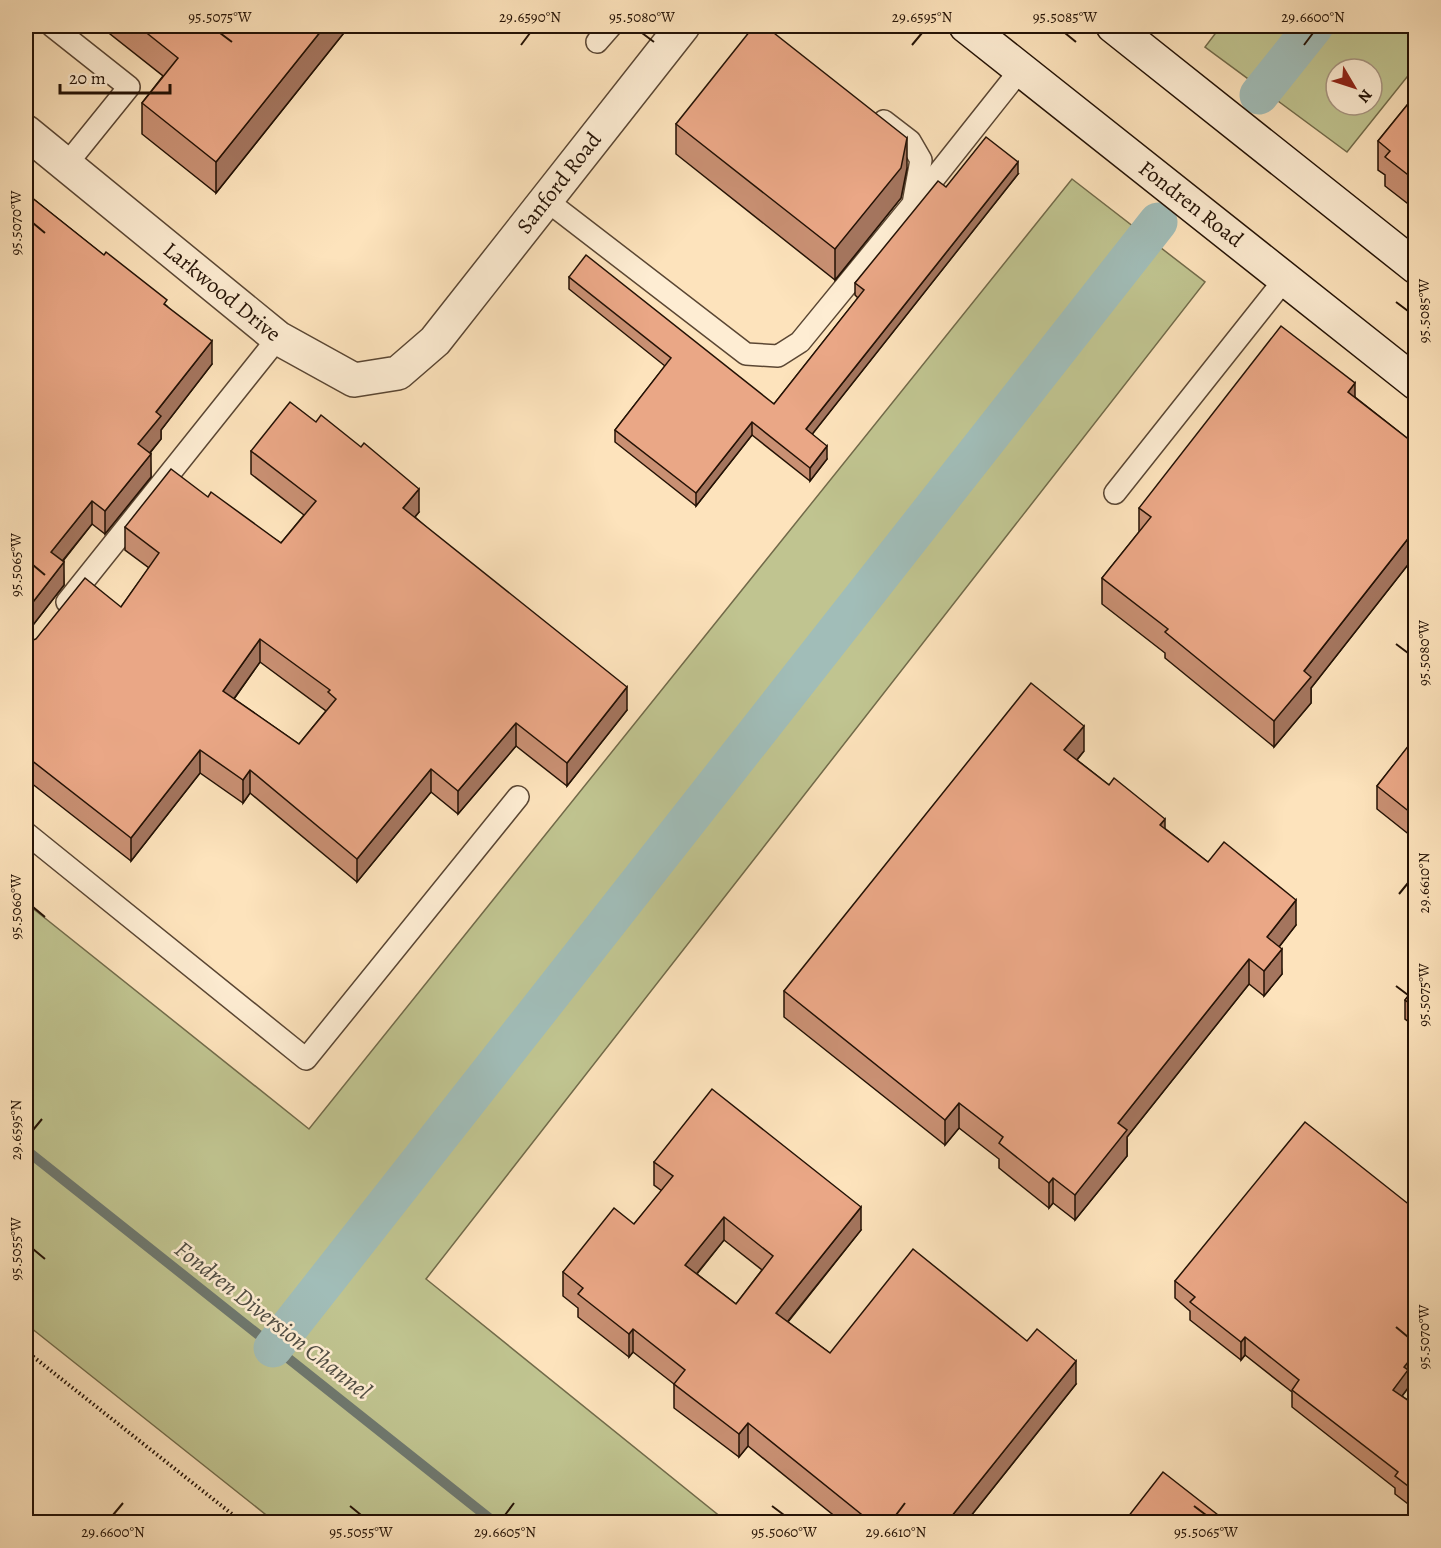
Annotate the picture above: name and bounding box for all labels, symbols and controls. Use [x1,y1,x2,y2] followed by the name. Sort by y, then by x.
[188,7,252,27] text: 95.5075°W
[499,7,561,27] text: 29.6590°N
[609,7,675,27] text: 95.5080°W
[892,7,952,27] text: 29.6595°N
[1033,7,1097,27] text: 95.5085°W
[1281,7,1345,27] text: 29.6600°N
[60,57,170,95] scale bar
[1324,57,1384,117] north arrow
[69,66,106,90] text: 20 m
[1352,84,1377,108] text: N
[510,126,608,240] street label: Sanford Road
[1132,154,1250,255] street label: Fondren Road
[6,190,26,256] text: 95.5070°W
[157,235,287,349] street label: Larkwood Drive
[1414,279,1434,343] text: 95.5085°W
[6,533,26,597] text: 95.5065°W
[1414,620,1434,686] text: 95.5080°W
[1414,852,1434,913] text: 29.6610°N
[6,874,26,940] text: 95.5060°W
[1414,963,1434,1027] text: 95.5075°W
[6,1100,26,1160] text: 29.6595°N
[6,1217,26,1281] text: 95.5055°W
[168,1233,378,1407] water label: Fondren Diversion Channel
[1414,1304,1434,1370] text: 95.5070°W
[81,1522,145,1542] text: 29.6600°N
[329,1522,393,1542] text: 95.5055°W
[474,1522,536,1542] text: 29.6605°N
[751,1522,817,1542] text: 95.5060°W
[866,1522,927,1542] text: 29.6610°N
[1174,1522,1238,1542] text: 95.5065°W

